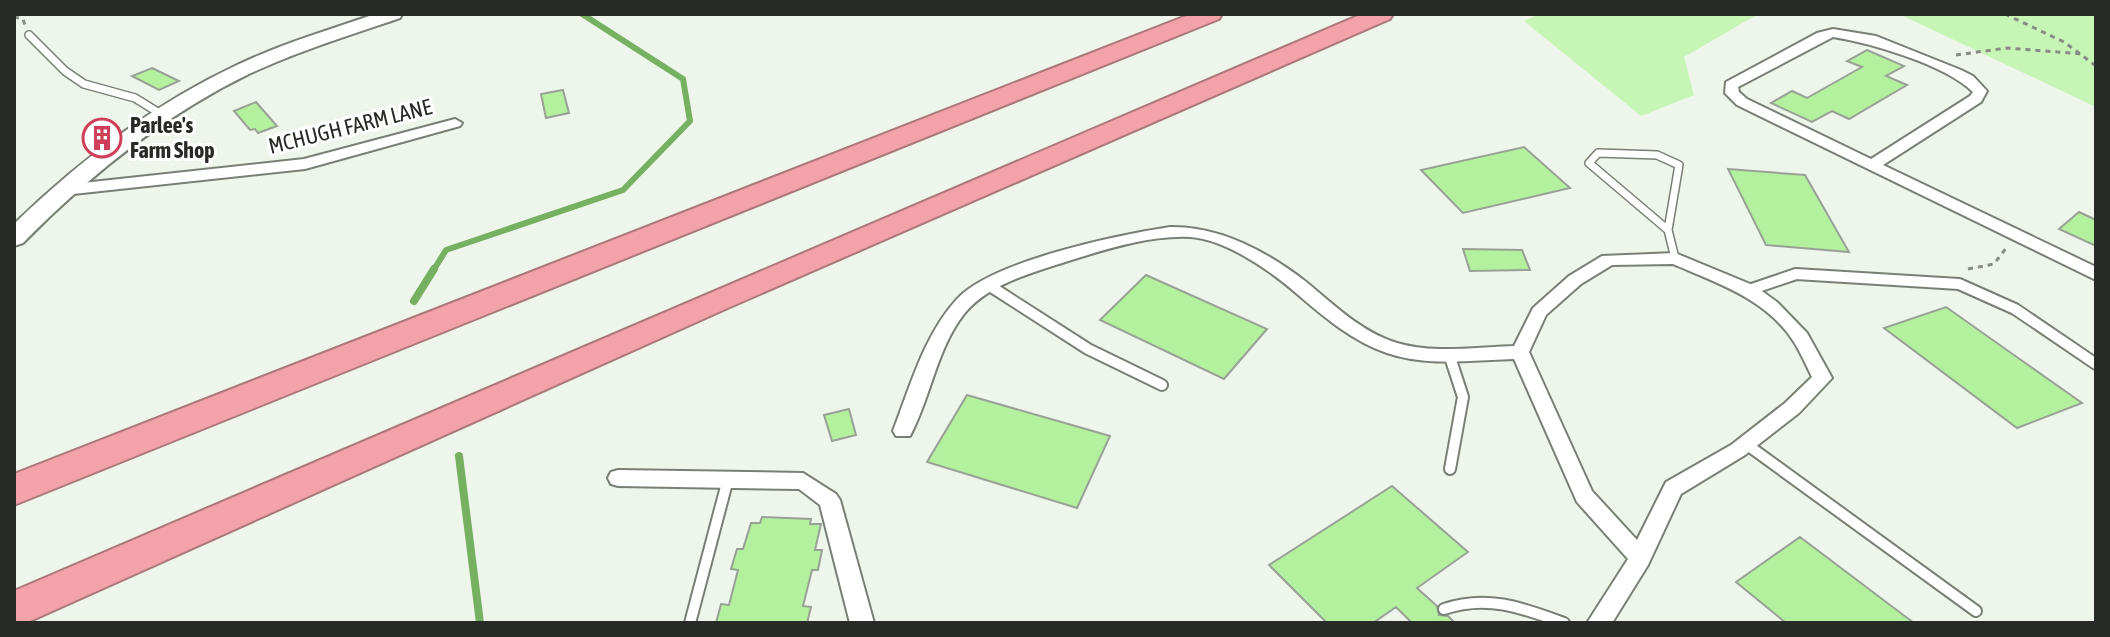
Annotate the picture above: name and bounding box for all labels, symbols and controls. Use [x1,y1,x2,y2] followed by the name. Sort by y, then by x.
[266,93,435,159] street label: MCHUGH FARM LANE
[130,112,215,163] place label: Parlee's Farm Shop
[81,117,123,159] building icon: Parlee's Farm Shop

